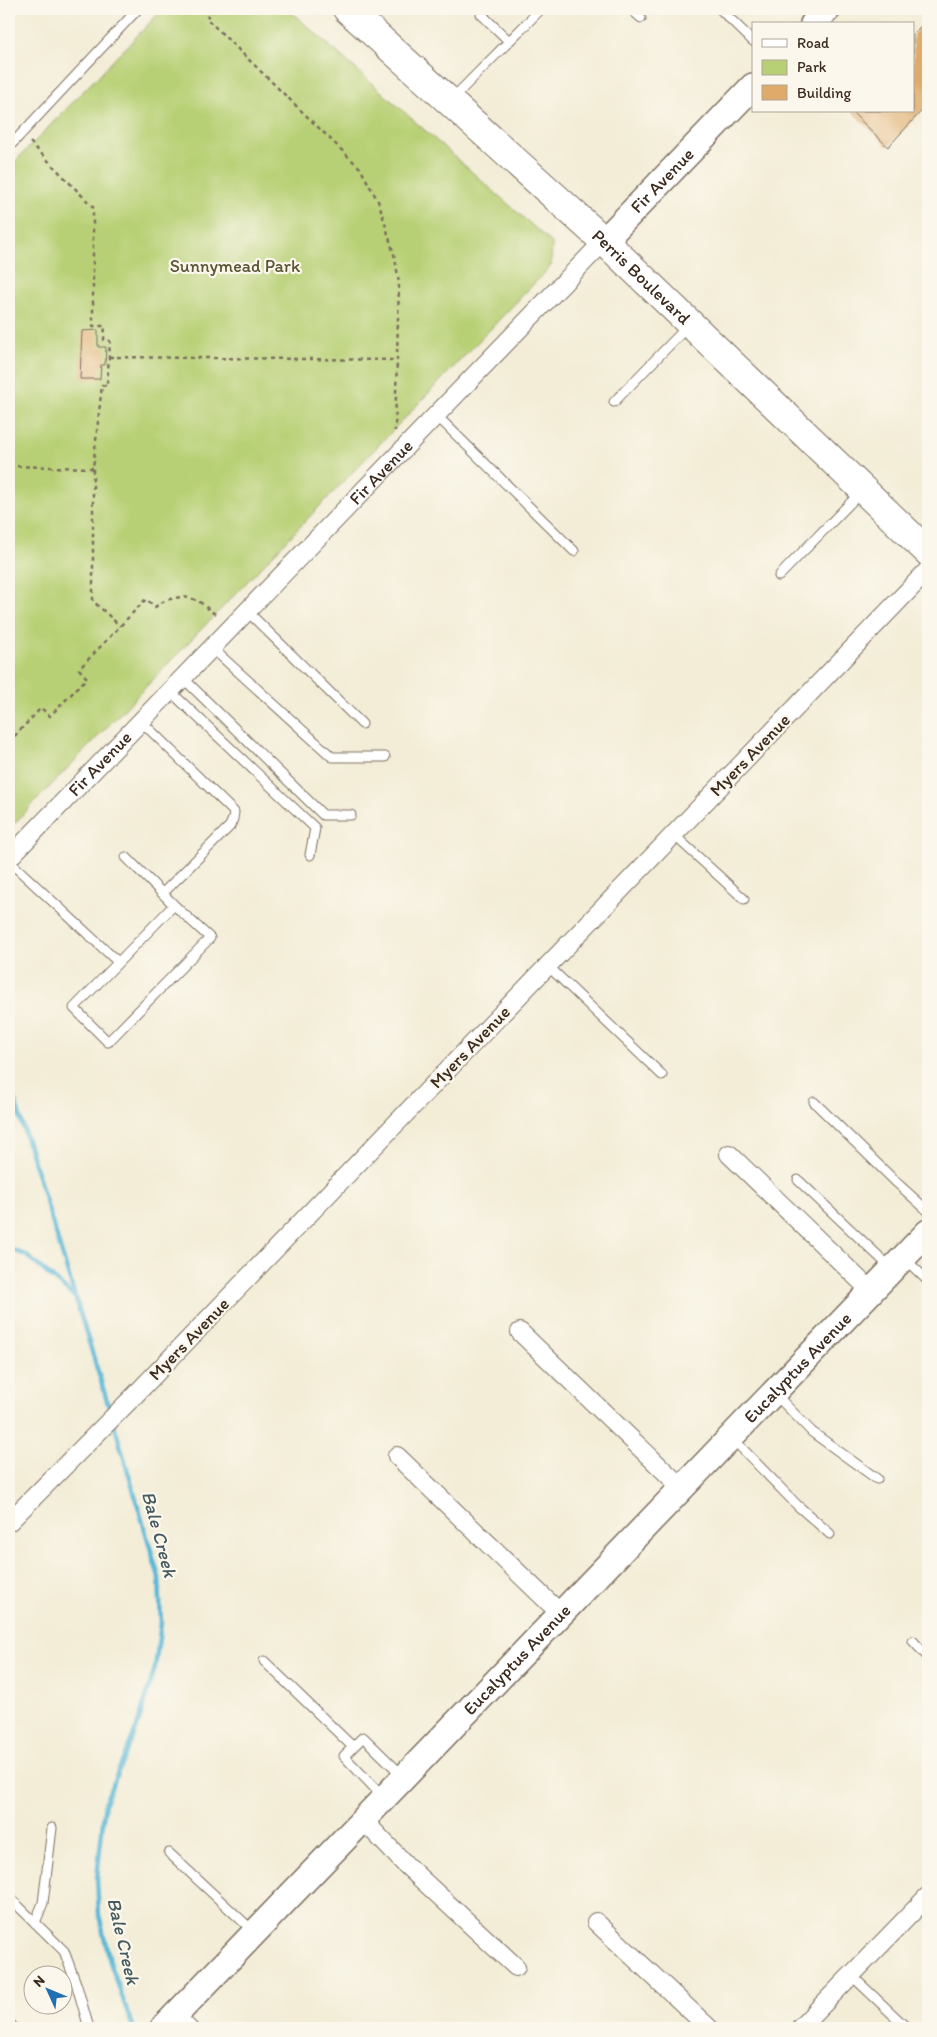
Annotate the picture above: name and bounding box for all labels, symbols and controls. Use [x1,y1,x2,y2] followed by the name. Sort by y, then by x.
[752,22,914,112] legend
[797,34,830,52] text: Road
[797,58,827,76] text: Park
[797,84,851,102] text: Building
[626,143,699,218] street label: Fir Avenue
[587,225,695,329] street label: Perris Boulevard
[170,255,301,277] park label: Sunnymead Park
[345,435,418,509] street label: Fir Avenue
[705,709,795,801] street label: Myers Avenue
[63,726,136,801] street label: Fir Avenue
[425,1001,515,1093] street label: Myers Avenue
[144,1293,234,1385] street label: Myers Avenue
[739,1307,856,1428] street label: Eucalyptus Avenue
[137,1489,182,1581] water label: Bale Creek
[459,1599,575,1720] street label: Eucalyptus Avenue
[102,1896,145,1988] water label: Bale Creek
[22,1964,72,2014] north arrow
[30,1972,48,1991] text: N

